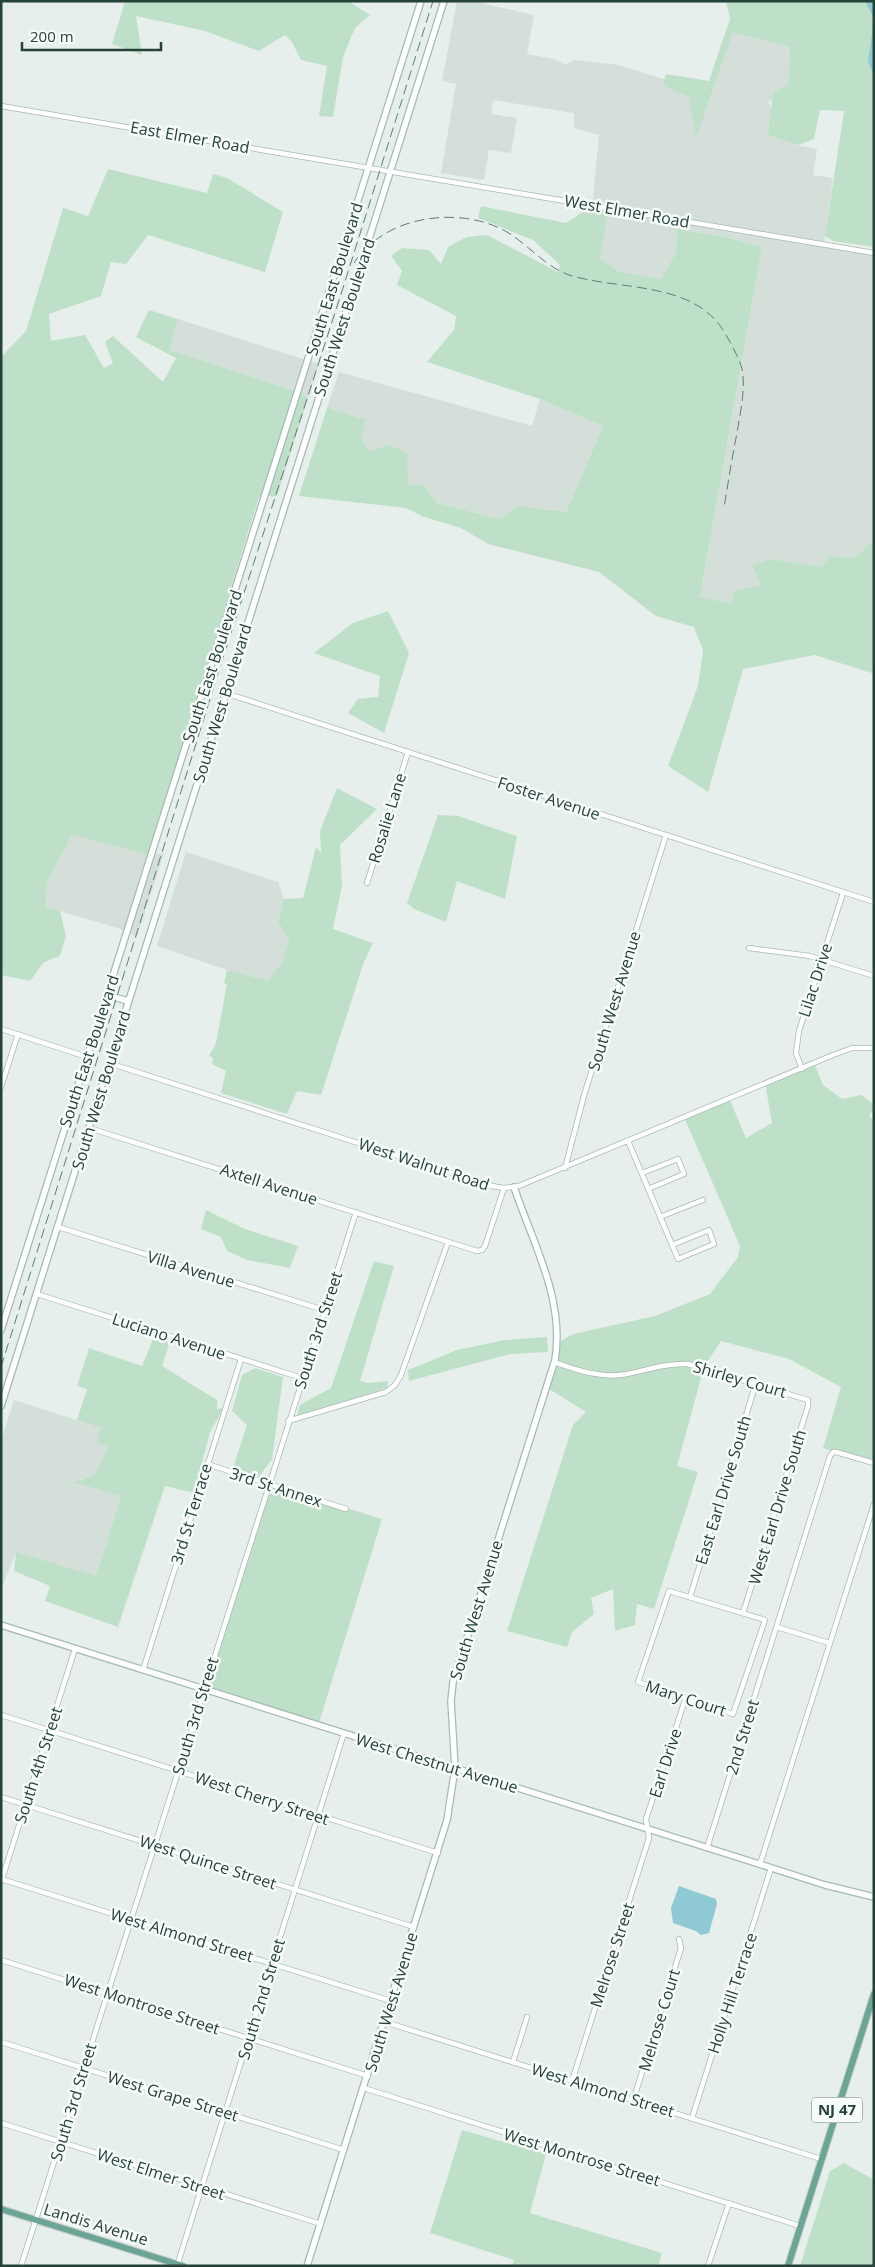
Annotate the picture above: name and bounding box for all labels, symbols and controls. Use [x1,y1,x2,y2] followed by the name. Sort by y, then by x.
[22,20,161,52] scale bar
[30,26,74,46] text: 200 m
[129,116,251,158] street label: East Elmer Road
[563,189,691,233] street label: West Elmer Road
[300,200,368,358] street label: South East Boulevard
[308,235,380,399] street label: South West Boulevard
[177,587,247,745] street label: South East Boulevard
[187,621,257,785] street label: South West Boulevard
[363,770,411,866] street label: Rosalie Lane
[495,771,603,825] street label: Foster Avenue
[582,929,646,1073] street label: South West Avenue
[793,940,837,1020] street label: Lilac Drive
[54,972,124,1130] street label: South East Boulevard
[66,1008,136,1172] street label: South West Boulevard
[356,1132,492,1196] street label: West Walnut Road
[218,1158,320,1210] street label: Axtell Avenue
[145,1245,237,1293] street label: Villa Avenue
[289,1268,347,1392] street label: South 3rd Street
[109,1307,229,1365] street label: Luciano Avenue
[691,1355,790,1403] street label: Shirley Court
[690,1413,756,1567] street label: East Earl Drive South
[743,1427,811,1587] street label: West Earl Drive South
[165,1461,217,1567] street label: 3rd St Terrace
[227,1462,325,1512] street label: 3rd St Annex
[444,1538,508,1682] street label: South West Avenue
[167,1654,223,1778] street label: South 3rd Street
[643,1675,730,1721] street label: Mary Court
[720,1696,764,1777] street label: 2nd Street
[9,1704,67,1826] street label: South 4th Street
[643,1726,687,1800] street label: Earl Drive
[353,1728,521,1798] street label: West Chestnut Avenue
[192,1766,332,1830] street label: West Cherry Street
[137,1829,280,1895] street label: West Quince Street
[585,1899,639,2010] street label: Melrose Street
[108,1903,256,1967] street label: West Almond Street
[359,1930,423,2074] street label: South West Avenue
[702,1930,762,2056] street label: Holly Hill Terrace
[232,1936,290,2062] street label: South 2nd Street
[633,1966,685,2074] street label: Melrose Court
[61,1968,223,2040] street label: West Montrose Street
[45,2040,101,2164] street label: South 3rd Street
[529,2058,677,2122] street label: West Almond Street
[105,2066,241,2126] street label: West Grape Street
[812,2098,862,2122] road number: NJ 47
[501,2123,663,2191] street label: West Montrose Street
[94,2143,228,2205] street label: West Elmer Street
[41,2198,151,2250] street label: Landis Avenue

